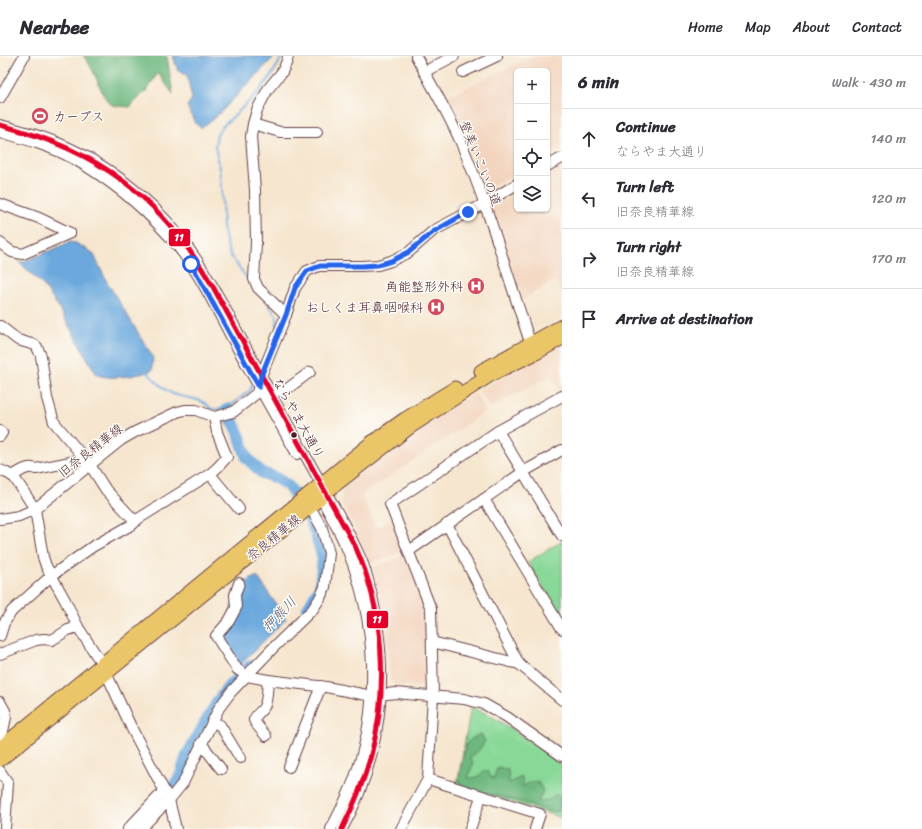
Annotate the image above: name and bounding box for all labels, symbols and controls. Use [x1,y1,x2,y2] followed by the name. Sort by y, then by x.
[20,11,89,44] text: Nearbee
[688,15,723,40] text: Home
[745,15,771,40] text: Map
[793,15,830,40] text: About
[852,15,902,40] text: Contact
[578,67,619,97] text: 6 min
[514,68,550,212] map controls
[514,68,550,104] button: +
[832,71,906,94] text: Walk · 430 m
[514,104,550,140] button: −
[53,105,104,128] place label: カーブス
[30,106,50,126] sports icon: カーブス
[616,114,676,140] text: Continue
[453,117,508,210] street label: 登美いこいの道
[871,127,906,150] text: 140 m
[578,128,600,150] icon: ahead
[514,140,550,176] button: locate
[616,140,707,163] text: ならやま大通り
[616,174,674,200] text: Turn left
[514,176,550,212] button: layers
[871,187,906,210] text: 120 m
[578,188,600,210] icon: left
[616,200,694,223] text: 旧奈良精華線
[459,203,477,221] route end
[168,228,191,247] line badge: 11
[174,228,184,247] text: 11
[616,234,681,260] text: Turn right
[871,247,906,270] text: 170 m
[578,248,600,270] icon: right
[182,255,200,273] route start
[616,260,694,283] text: 旧奈良精華線
[385,275,463,298] place label: 角能整形外科
[466,276,486,296] hospital icon: 角能整形外科
[306,296,423,319] place label: おしくま耳鼻咽喉科
[426,297,446,317] hospital icon: おしくま耳鼻咽喉科
[616,306,753,332] text: Arrive at destination
[578,308,600,330] icon: arrive
[266,373,331,464] street label: ならやま大通り
[52,417,129,483] street label: 旧奈良精華線
[289,430,299,440] unlabelled marker
[241,507,307,567] street label: 奈良精華線
[256,590,303,638] water label: 押熊川
[366,610,389,629] line badge: 11
[372,610,382,629] text: 11

